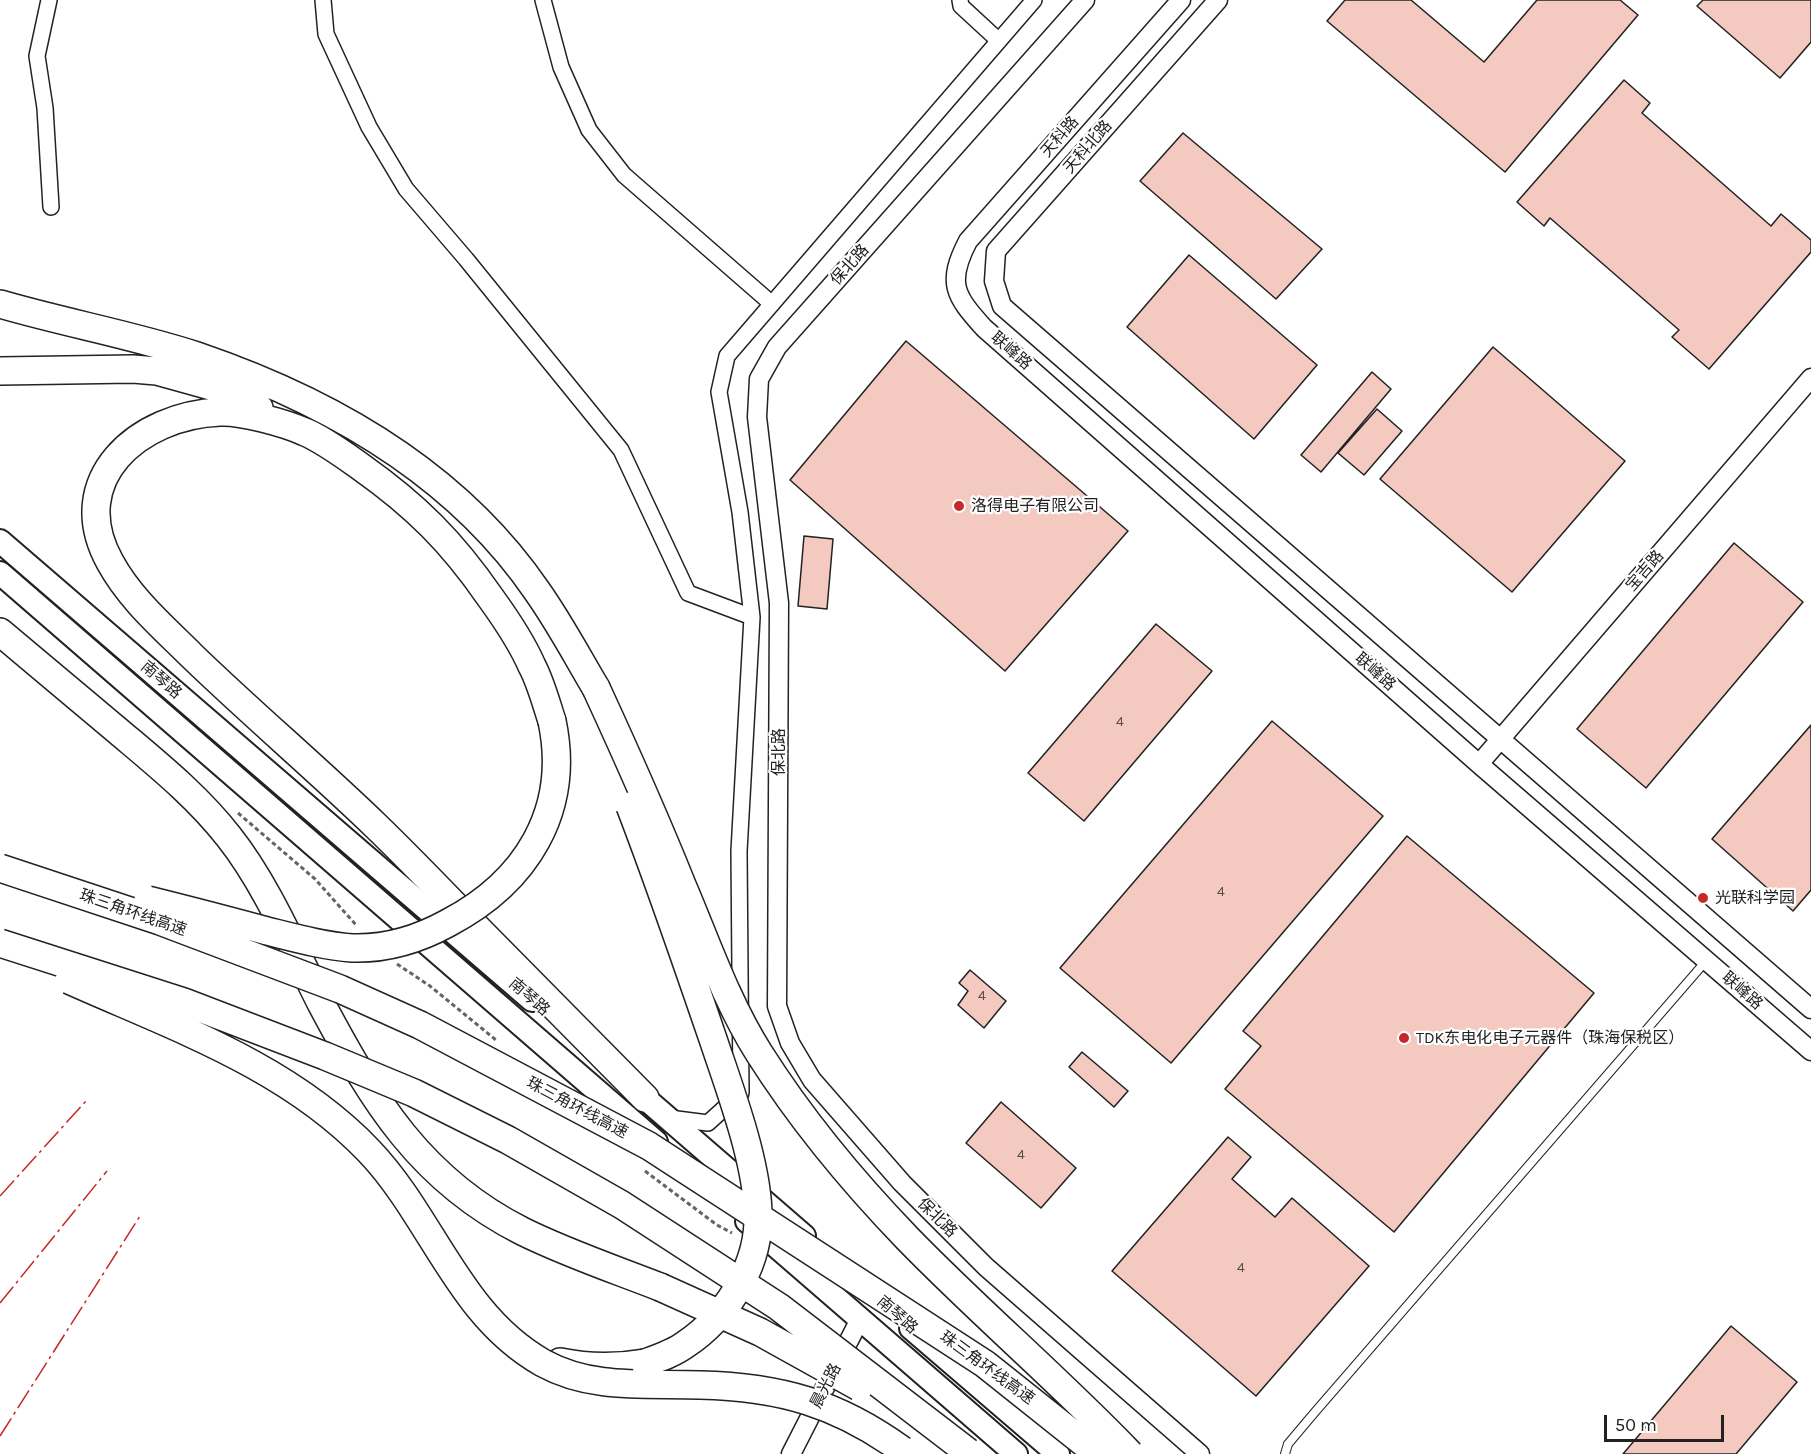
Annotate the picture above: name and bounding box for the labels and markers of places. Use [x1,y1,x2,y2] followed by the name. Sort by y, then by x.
[971,496,1099,516] place label: 洛得电子有限公司
[952,499,966,513] marker: 洛得电子有限公司
[1715,888,1795,908] place label: 光联科学园
[1696,891,1710,905] marker: 光联科学园
[1416,1028,1684,1048] place label: TDK东电化电子元器件（珠海保税区）
[1397,1031,1411,1045] marker: TDK东电化电子元器件（珠海保税区）

